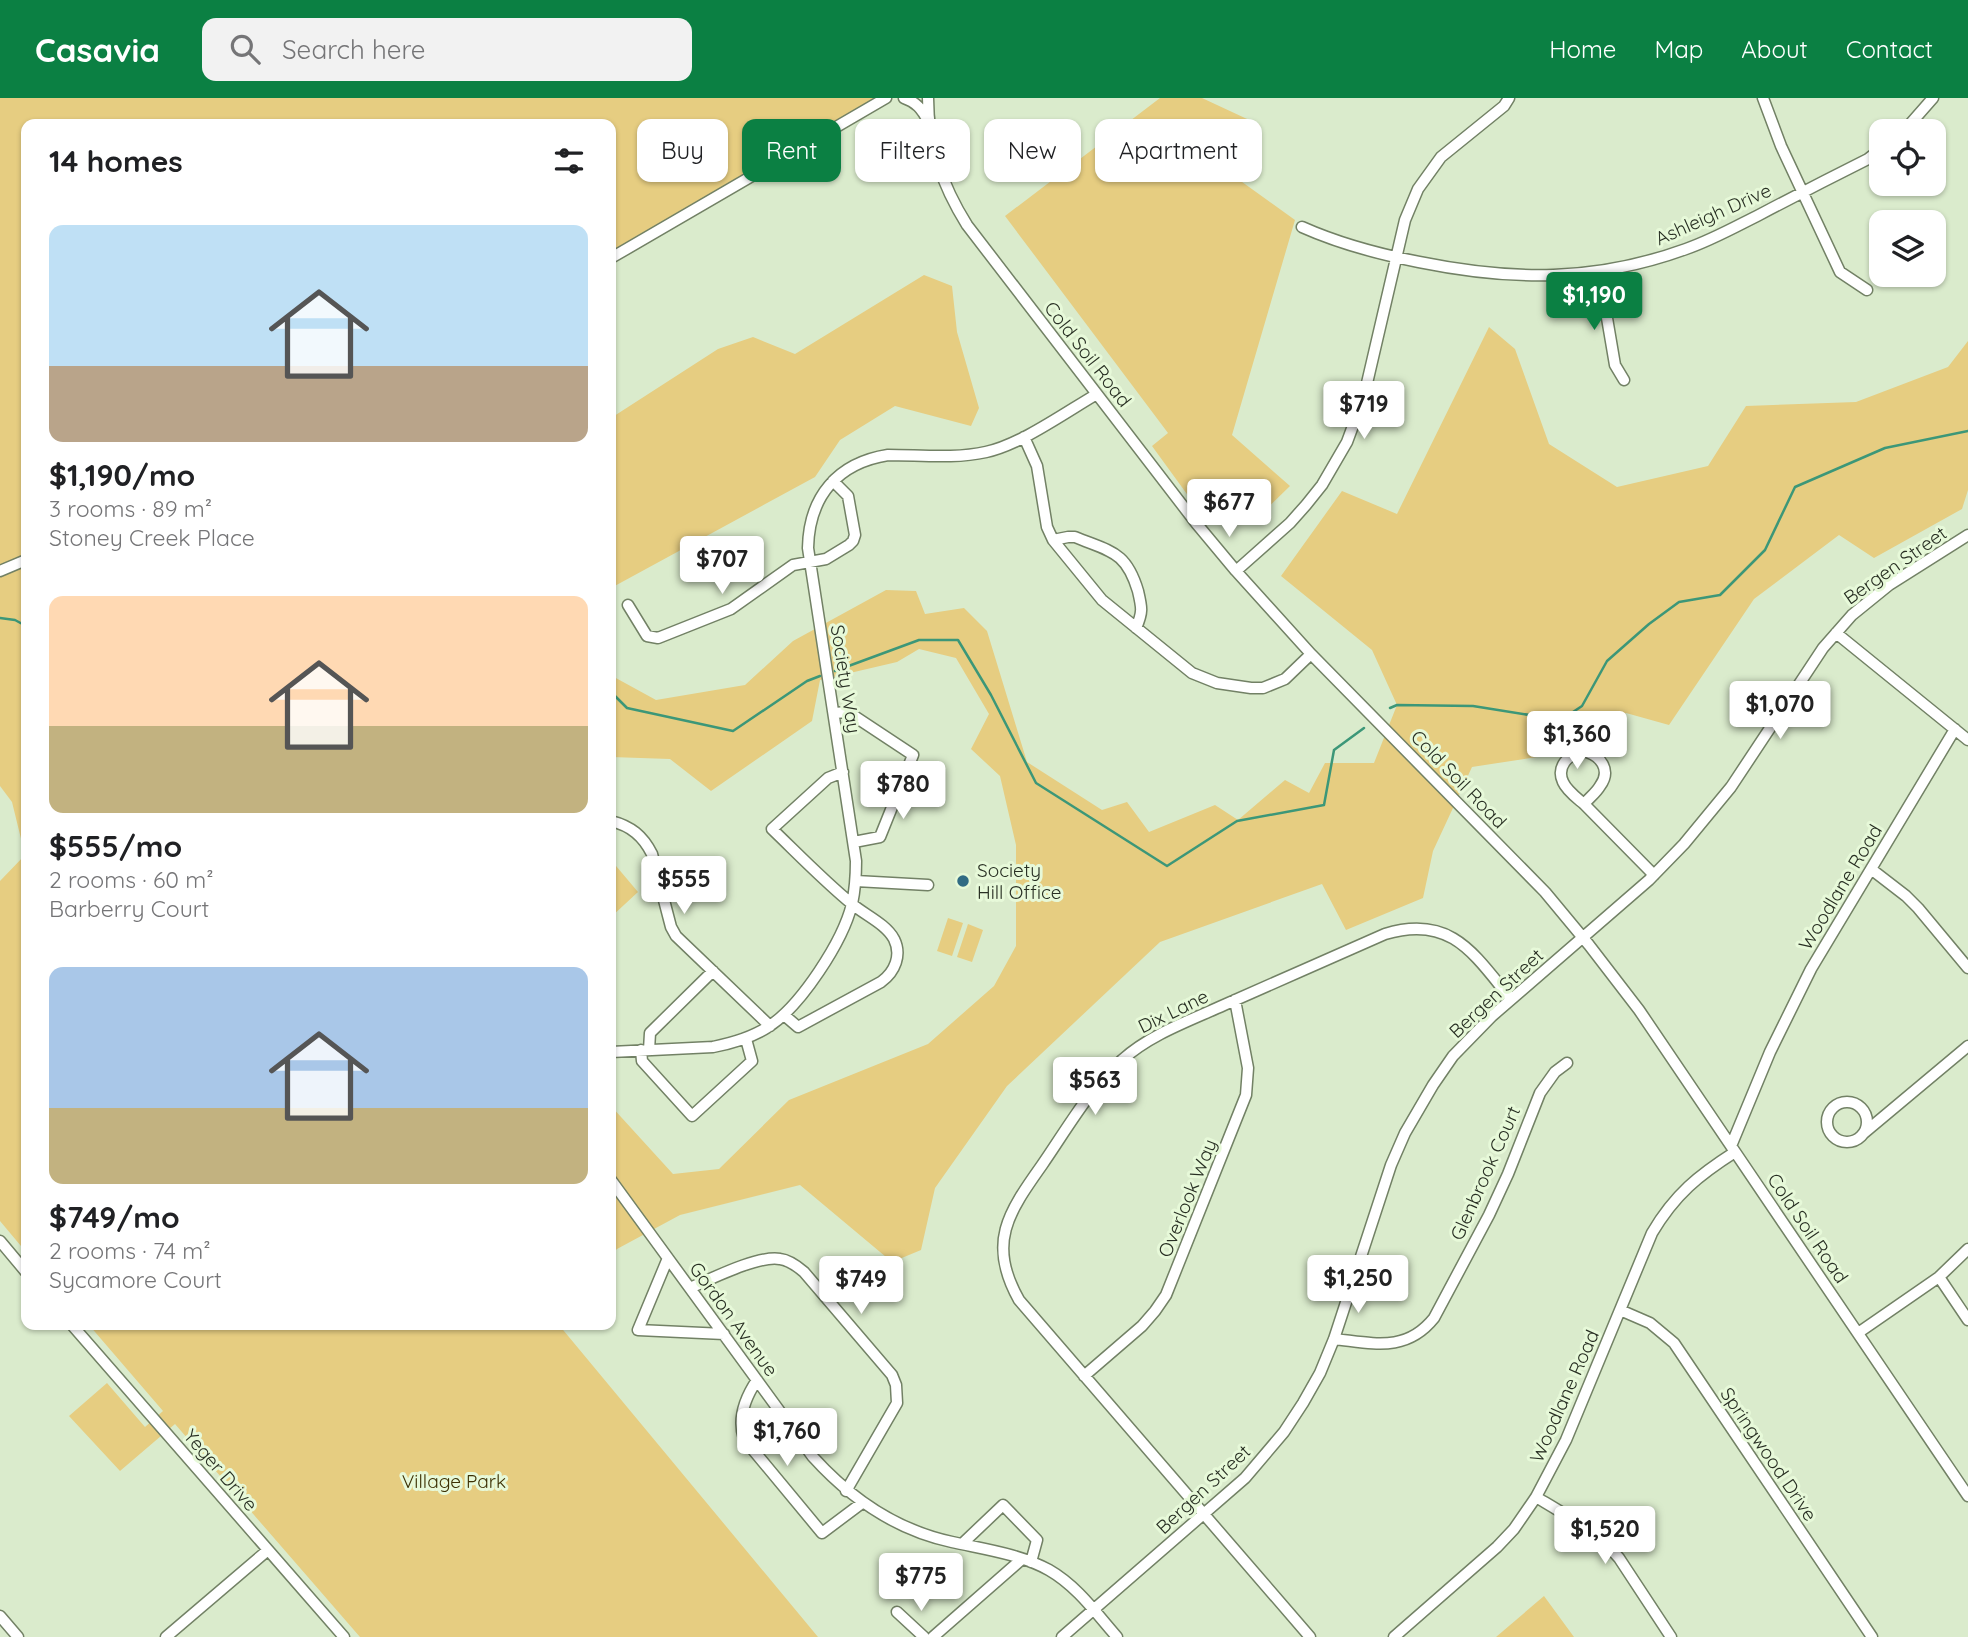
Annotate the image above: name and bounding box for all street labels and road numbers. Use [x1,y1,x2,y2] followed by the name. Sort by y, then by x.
[1651,178,1775,250] street label: Ashleigh Drive
[1039,296,1137,412] street label: Cold Soil Road
[1839,521,1951,609] street label: Bergen Street
[826,623,866,735] street label: Society Way
[1406,725,1512,833] street label: Cold Soil Road
[1793,820,1887,954] street label: Woodlane Road
[1444,943,1548,1043] street label: Bergen Street
[1134,984,1212,1038] street label: Dix Lane
[1445,1102,1525,1244] street label: Glenbrook Court
[1152,1135,1222,1261] street label: Overlook Way
[1762,1168,1854,1288] street label: Cold Soil Road
[684,1257,784,1381] street label: Gordon Avenue
[1524,1326,1604,1466] street label: Woodlane Road
[1715,1383,1823,1525] street label: Springwood Drive
[179,1424,263,1516] street label: Yeger Drive
[1151,1439,1255,1539] street label: Bergen Street

